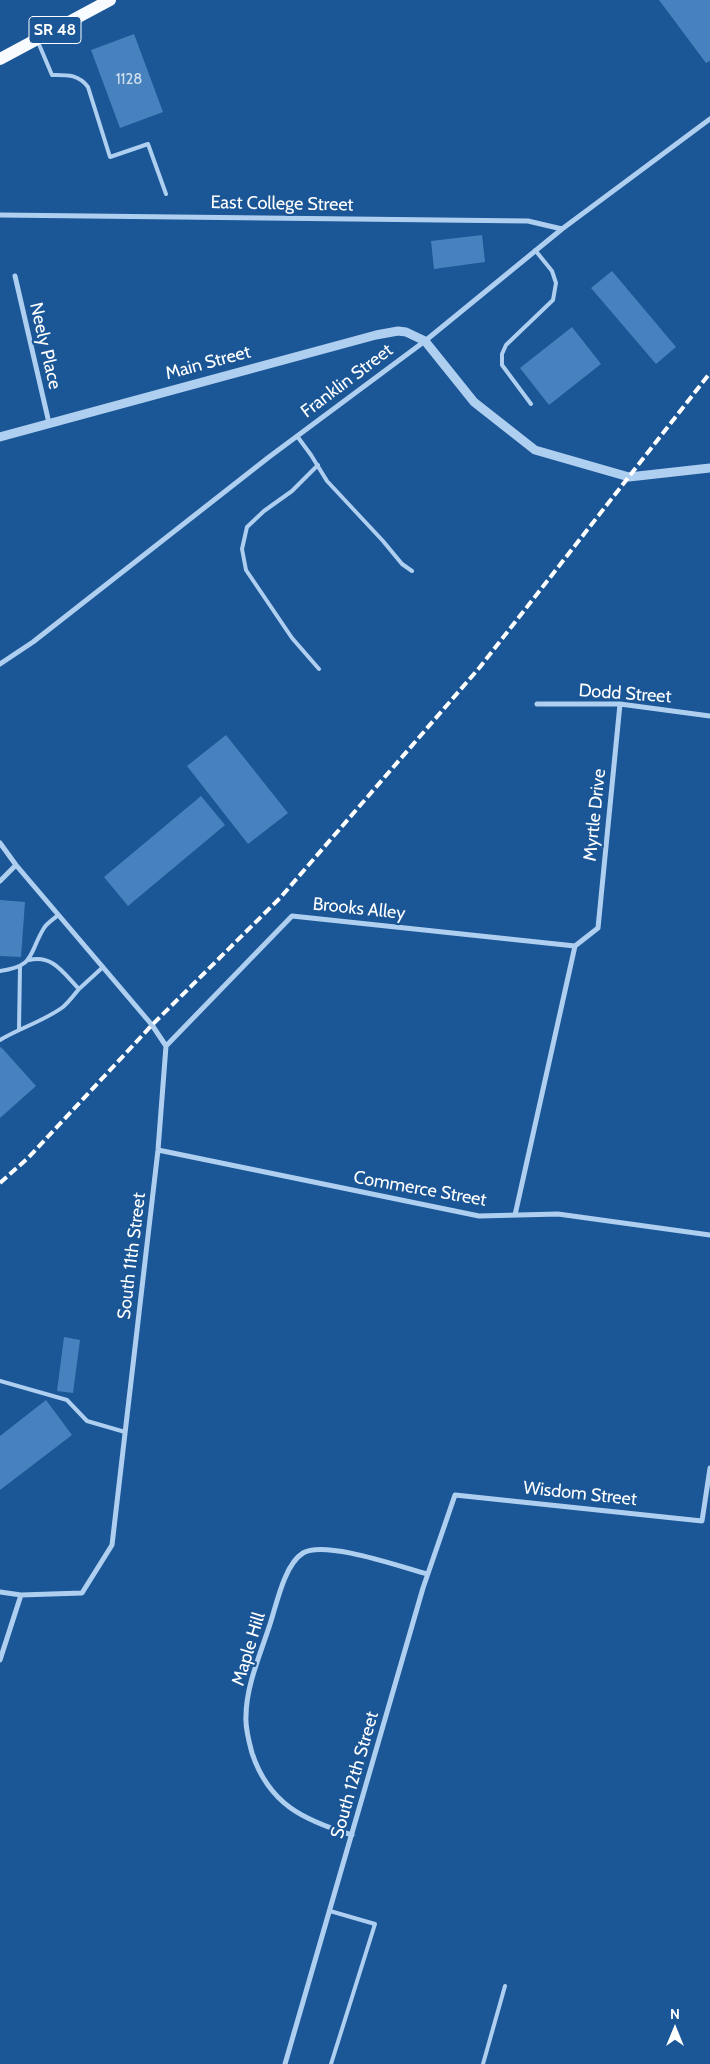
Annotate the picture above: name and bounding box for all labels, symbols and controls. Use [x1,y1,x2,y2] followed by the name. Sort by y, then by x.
[29,16,81,44] road number: SR 48
[116,71,142,89] house number: 1128
[210,192,354,216] street label: East College Street
[25,300,65,392] street label: Neely Place
[297,339,397,423] street label: Franklin Street
[163,341,253,385] street label: Main Street
[578,680,672,708] street label: Dodd Street
[579,768,611,862] street label: Myrtle Drive
[312,893,406,925] street label: Brooks Alley
[352,1167,488,1211] street label: Commerce Street
[114,1191,150,1321] street label: South 11th Street
[522,1477,638,1511] street label: Wisdom Street
[228,1610,270,1688] street label: Maple Hill
[327,1709,383,1841] street label: South 12th Street
[650,2004,700,2054] north arrow
[670,2005,680,2023] text: N

